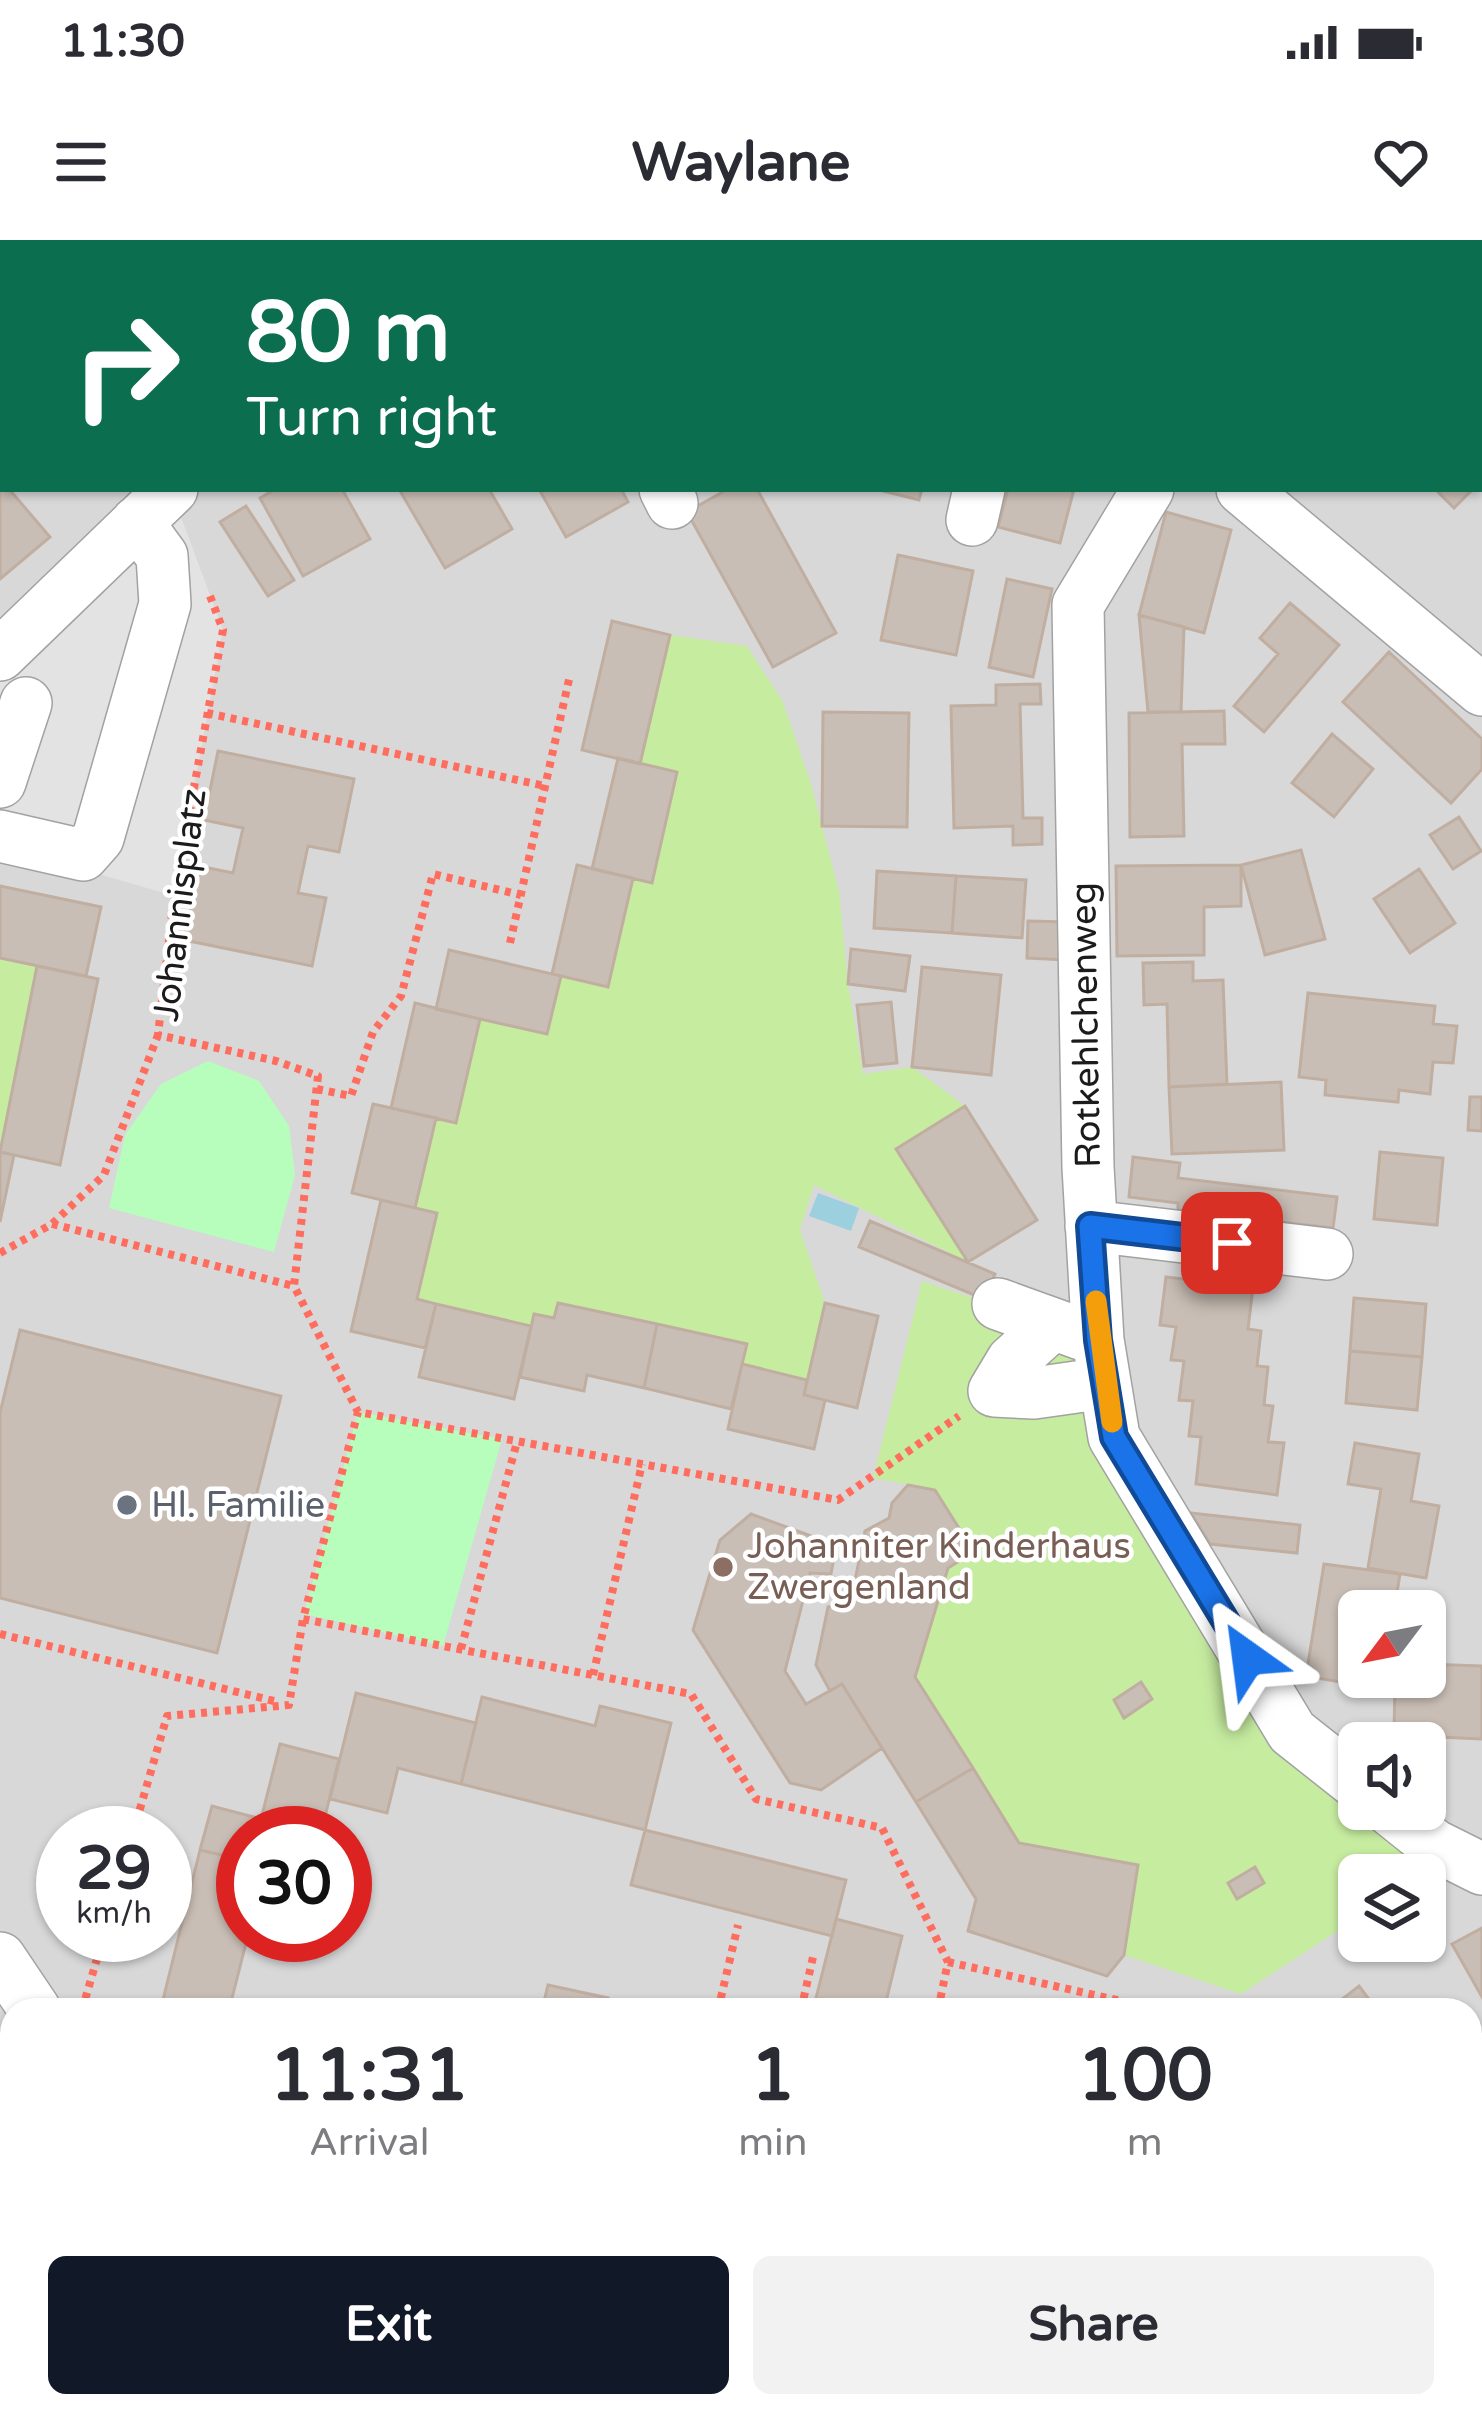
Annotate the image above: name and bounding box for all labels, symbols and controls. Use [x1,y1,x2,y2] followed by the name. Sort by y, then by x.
[60,15,185,69] text: 11:30
[48,129,114,195] icon: menu
[1368,129,1434,195] icon: heart
[632,130,850,195] text: Waylane
[246,283,450,384] text: 80 m
[48,288,204,444] icon: right
[246,385,497,450] text: Turn right
[144,786,216,1024] street label: Johannisplatz
[1062,882,1110,1168] street label: Rotkehlchenweg
[1181,1192,1283,1294] pin
[1199,1210,1265,1276] icon: arrive
[151,1484,325,1527] place label: Hl. Familie
[114,1492,140,1518] marker: Hl. Familie
[747,1525,1131,1609] place label: Johanniter Kinderhaus Zwergenland
[710,1554,736,1580] marker: Johanniter Kinderhaus Zwergenland
[1338,1590,1446,1698] north arrow
[1338,1590,1446,1962] map controls
[1185,1595,1311,1721] position arrow
[1338,1722,1446,1830] button: sound
[216,1806,372,1962] speed limit sign: 30
[76,1833,152,1905] text: 29
[1338,1854,1446,1962] button: layers
[76,1895,152,1932] text: km/h
[269,2033,469,2120] text: 11:31
[750,2033,796,2120] text: 1
[1077,2033,1213,2120] text: 100
[309,2119,429,2166] text: Arrival
[738,2119,808,2166] text: min
[1127,2119,1163,2166] text: m
[48,2256,729,2394] button: Exit
[753,2256,1434,2394] button: Share

